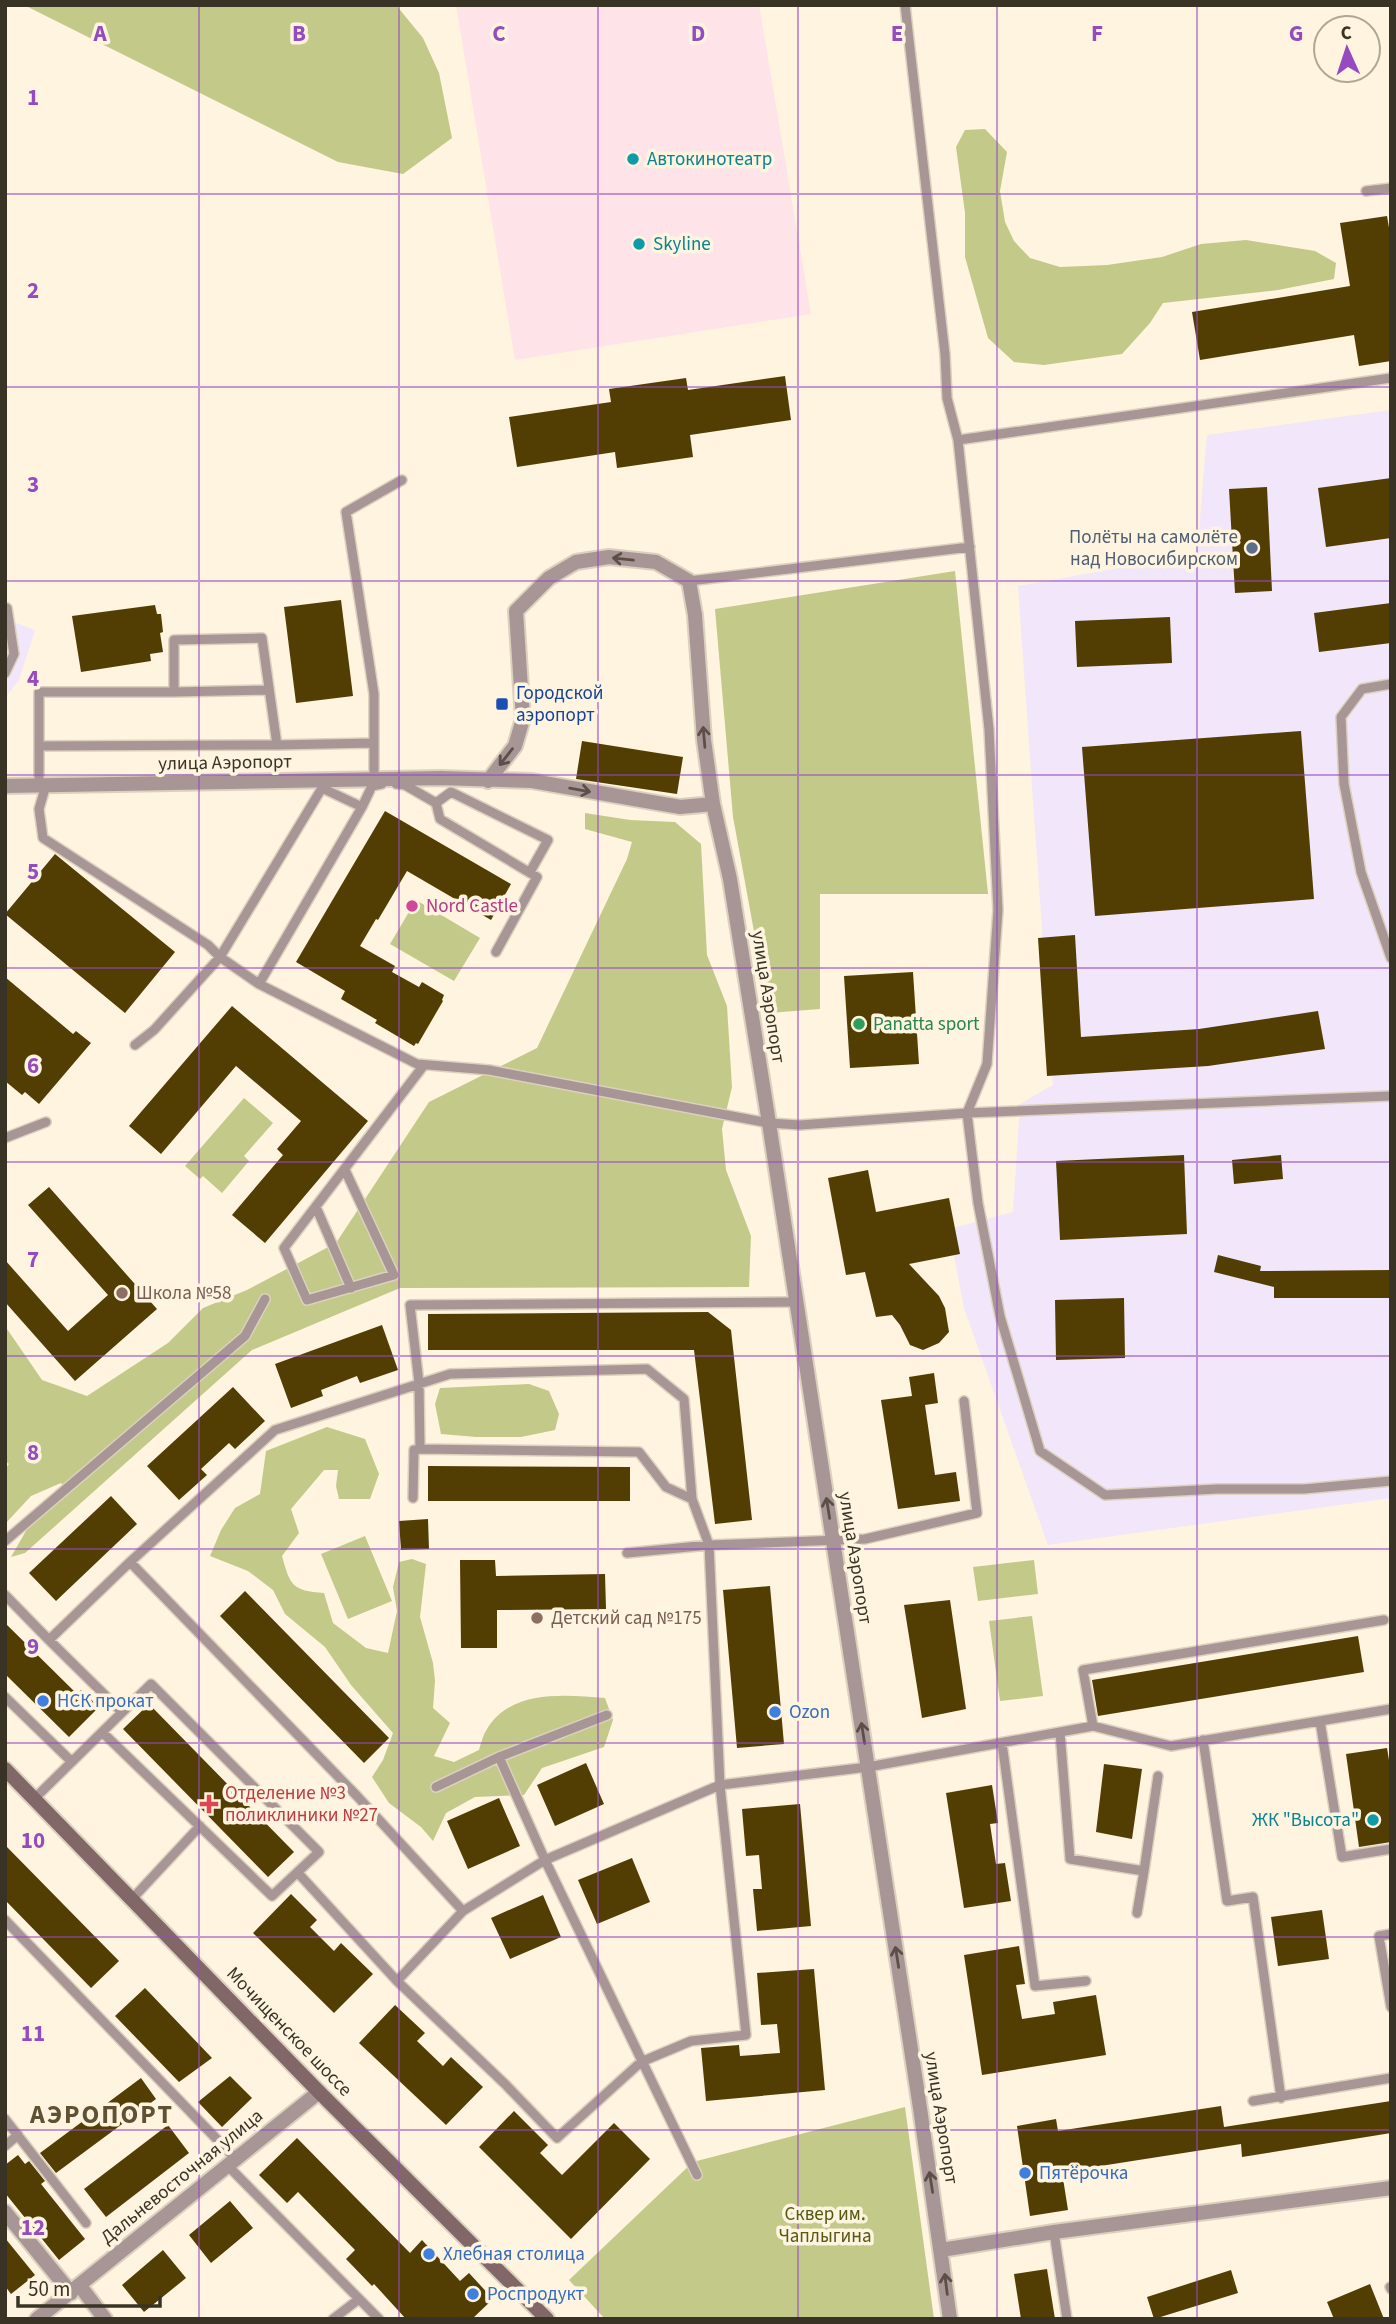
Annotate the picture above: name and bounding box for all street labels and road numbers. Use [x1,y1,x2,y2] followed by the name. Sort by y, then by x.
[158,748,292,778] street label: улица Аэропорт
[744,929,792,1065] street label: улица Аэропорт
[831,1490,879,1626] street label: улица Аэропорт
[220,1961,358,2103] street label: Мочищенское шоссе
[917,2050,965,2186] street label: улица Аэропорт
[95,2103,269,2251] street label: Дальневосточная улица

